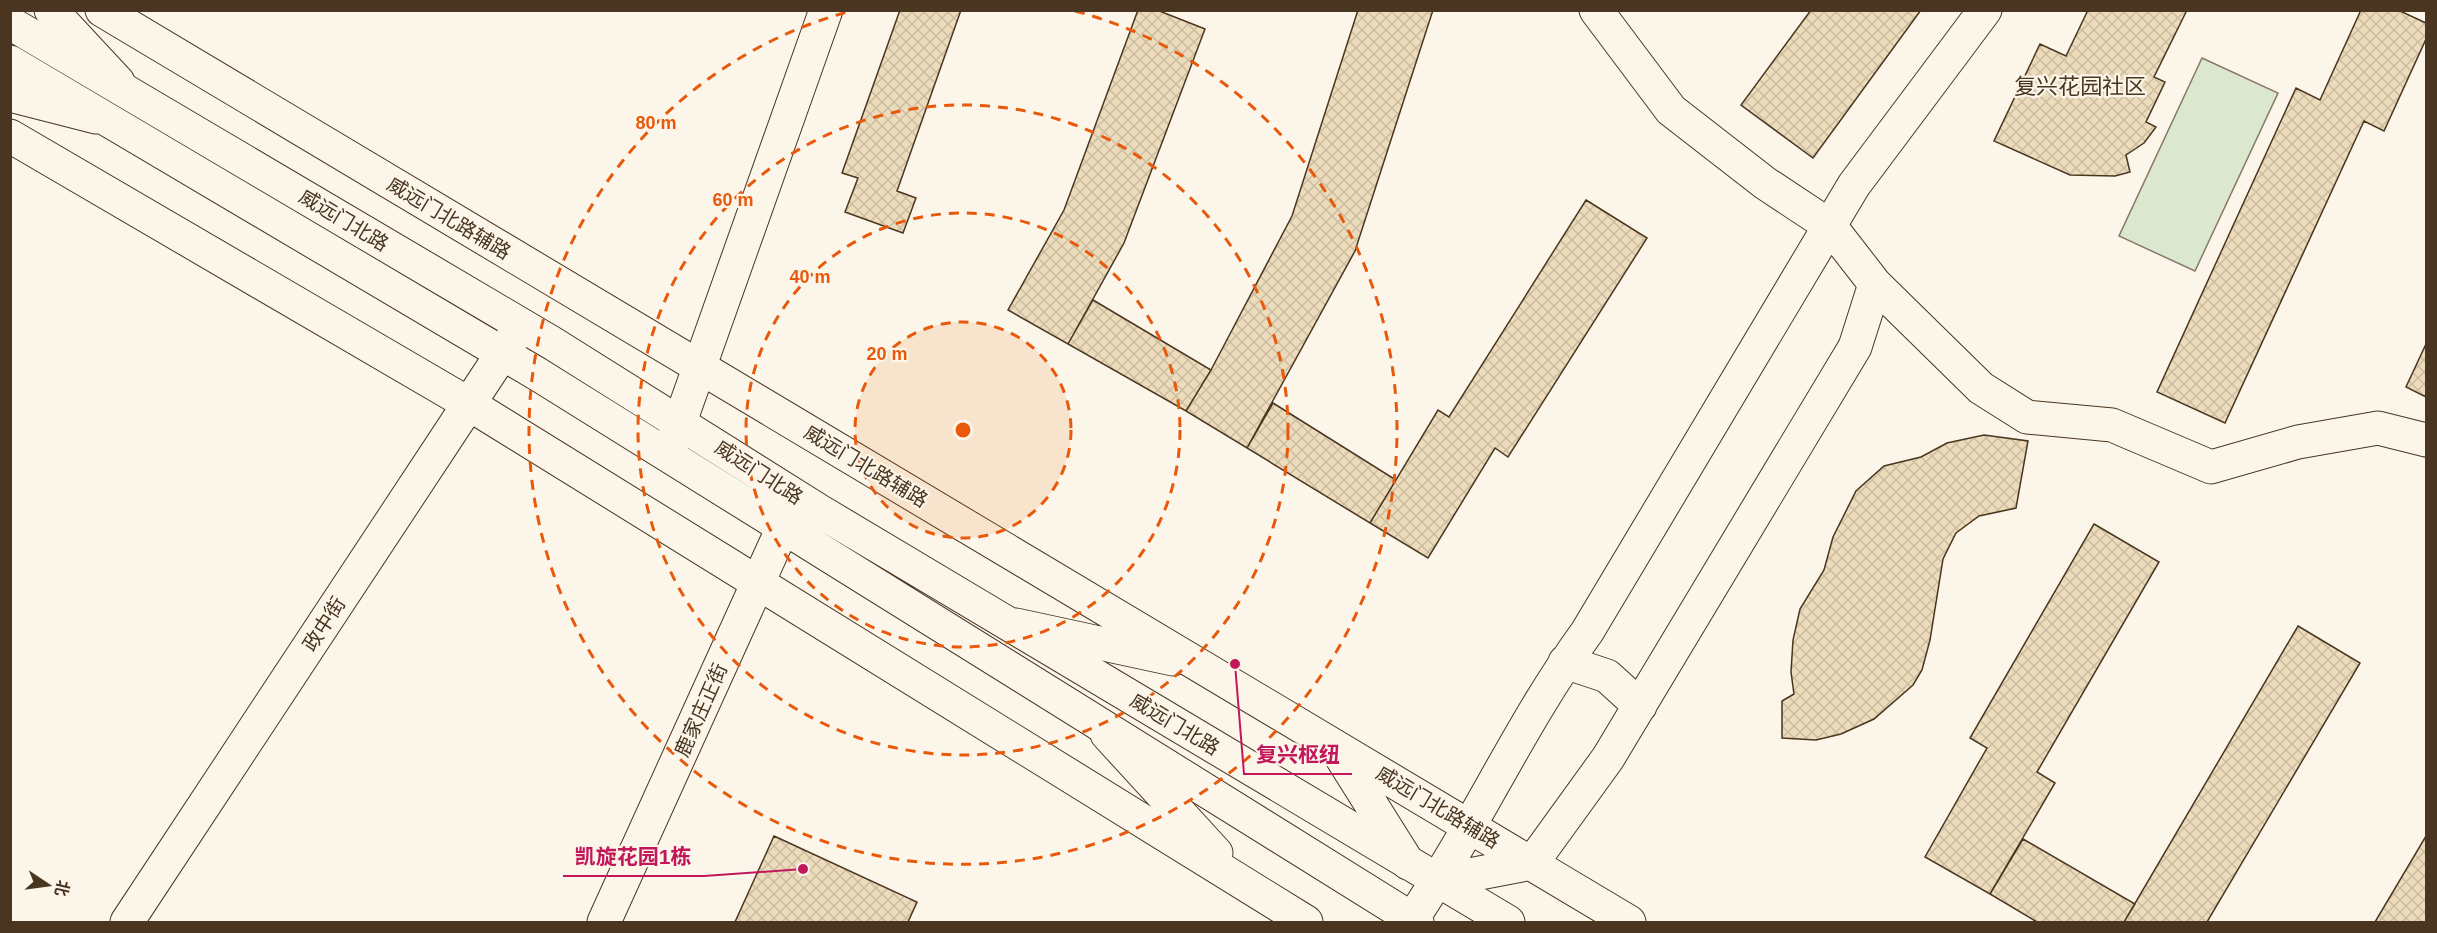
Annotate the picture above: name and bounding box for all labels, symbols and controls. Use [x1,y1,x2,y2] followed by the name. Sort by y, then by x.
[2014,74,2146,99] district label: 复兴花园社区
[635,113,677,133] text: 80 m
[383,173,515,263] street label: 威远门北路辅路
[295,185,393,255] street label: 威远门北路
[712,190,754,210] text: 60 m
[789,267,831,287] text: 40 m
[866,344,908,364] text: 20 m
[953,420,973,440] centre of rings
[800,421,932,511] street label: 威远门北路辅路
[711,436,807,508] street label: 威远门北路
[298,593,350,655] street label: 政中街
[671,660,731,760] street label: 鹿家庄正街
[1126,689,1224,759] street label: 威远门北路
[1244,735,1352,774] callout: 复兴枢纽
[1256,743,1340,766] text: 复兴枢纽
[1372,762,1504,852] street label: 威远门北路辅路
[563,837,704,876] callout: 凯旋花园1栋
[575,845,691,868] text: 凯旋花园1栋
[18,855,78,915] north arrow
[52,879,72,898] text: 北

